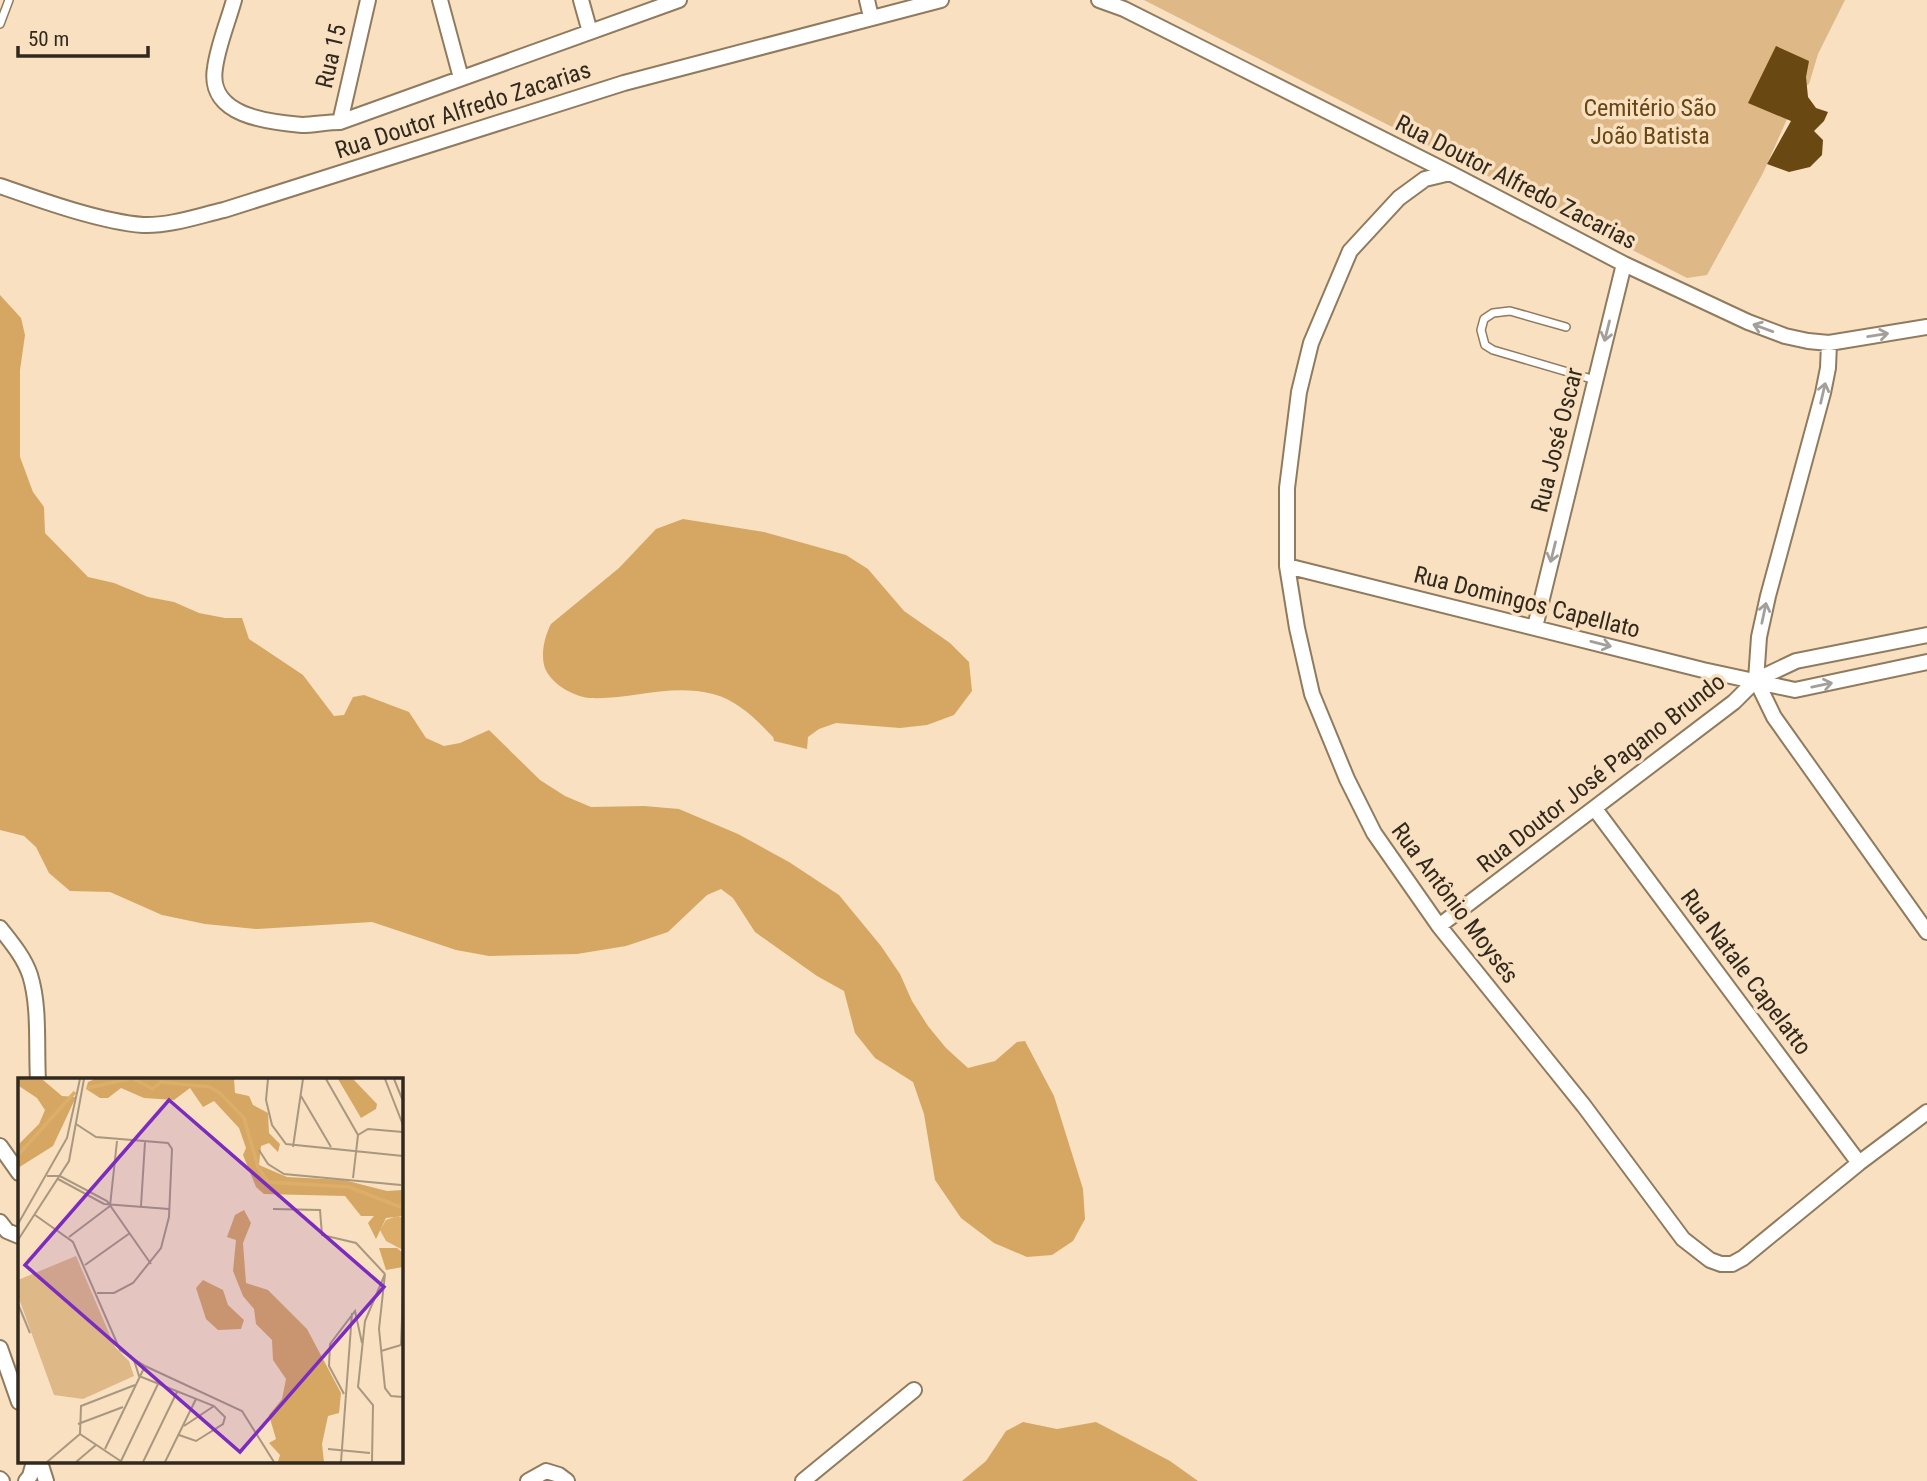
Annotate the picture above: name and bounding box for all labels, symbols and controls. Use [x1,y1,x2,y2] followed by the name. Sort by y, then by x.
[18,14,147,58] scale bar
[310,21,352,91] street label: Rua 15
[28,27,69,51] text: 50 m
[332,55,594,165] street label: Rua Doutor Alfredo Zacarias
[1583,94,1717,150] park label: Cemitério São João Batista
[1391,109,1641,255] street label: Rua Doutor Alfredo Zacarias
[1600,319,1613,342] one-way arrow
[1752,320,1774,333] one-way arrow
[1866,328,1889,341] one-way arrow
[1526,365,1588,515] street label: Rua José Oscar
[1817,382,1830,405] one-way arrow
[1546,540,1559,563] one-way arrow
[1411,560,1643,644] street label: Rua Domingos Capellato
[1758,602,1771,625] one-way arrow
[1589,638,1612,651] one-way arrow
[1472,668,1730,878] street label: Rua Doutor José Pagano Brundo
[1810,678,1833,692] one-way arrow
[1386,817,1524,989] street label: Rua Antônio Moysés
[1675,884,1817,1060] street label: Rua Natale Capelatto
[18,1078,402,1464] inset map

